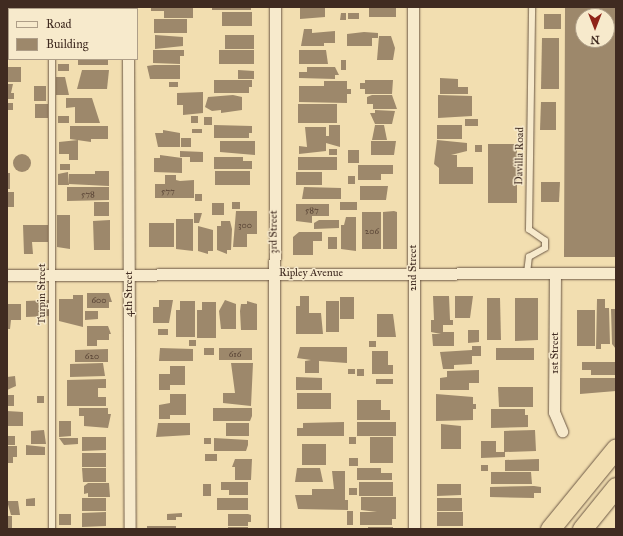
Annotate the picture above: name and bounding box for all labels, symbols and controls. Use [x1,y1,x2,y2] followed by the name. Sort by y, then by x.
[8,8,138,60] legend
[575,8,615,48] north arrow
[46,17,72,31] text: Road
[590,33,600,46] text: N
[46,37,88,51] text: Building
[513,127,527,185] street label: Davilla Road
[161,186,175,196] house number: 577
[81,189,95,199] house number: 578
[305,205,319,215] house number: 587
[267,210,281,254] street label: 3rd Street
[238,220,252,230] house number: 300
[365,226,379,236] house number: 206
[406,245,420,291] street label: 2nd Street
[35,263,49,325] street label: Turpin Street
[279,266,343,280] street label: Ripley Avenue
[122,271,136,317] street label: 4th Street
[91,295,107,305] house number: 600
[548,332,562,374] street label: 1st Street
[229,349,241,359] house number: 616
[85,351,99,361] house number: 620

